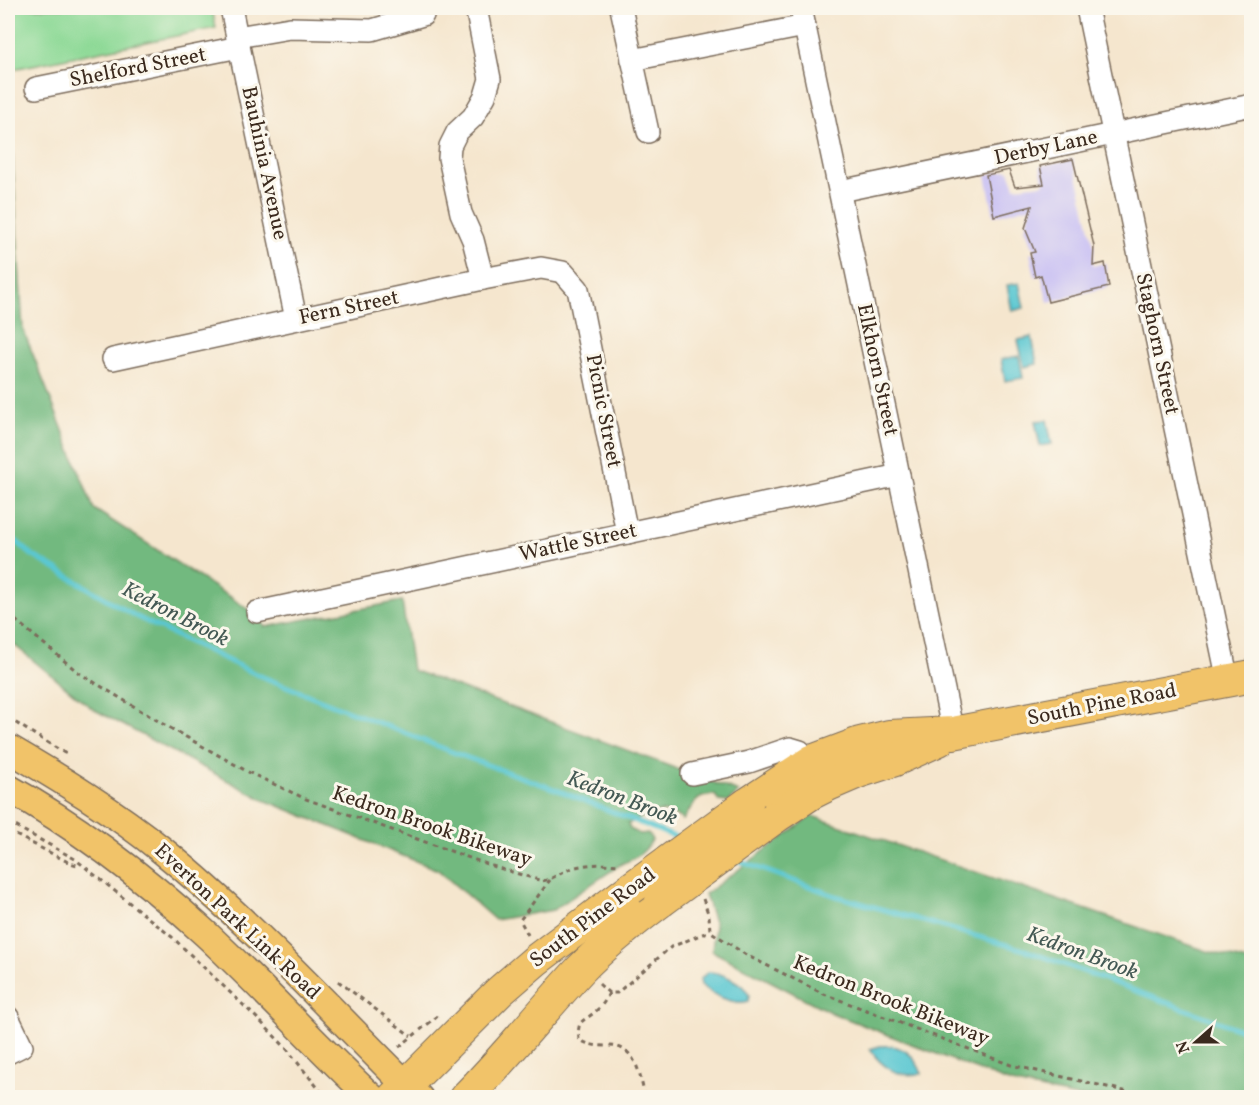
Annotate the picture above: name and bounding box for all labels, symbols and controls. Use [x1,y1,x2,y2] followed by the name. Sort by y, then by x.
[67,41,209,95] street label: Shelford Street
[234,83,294,243] street label: Bauhinia Avenue
[992,123,1100,173] street label: Derby Lane
[1128,270,1186,418] street label: Staghorn Street
[296,283,402,333] street label: Fern Street
[849,301,905,439] street label: Elkhorn Street
[578,352,628,470] street label: Picnic Street
[516,516,640,570] street label: Wattle Street
[116,575,234,655] water label: Kedron Brook
[1025,676,1179,734] street label: South Pine Road
[562,764,682,834] water label: Kedron Brook
[328,779,536,875] street label: Kedron Brook Bikeway
[147,837,327,1007] street label: Everton Park Link Road
[524,861,662,975] street label: South Pine Road
[1022,920,1142,988] water label: Kedron Brook
[789,948,994,1054] street label: Kedron Brook Bikeway
[1166,1012,1226,1072] north arrow
[1171,1037,1196,1056] text: N

